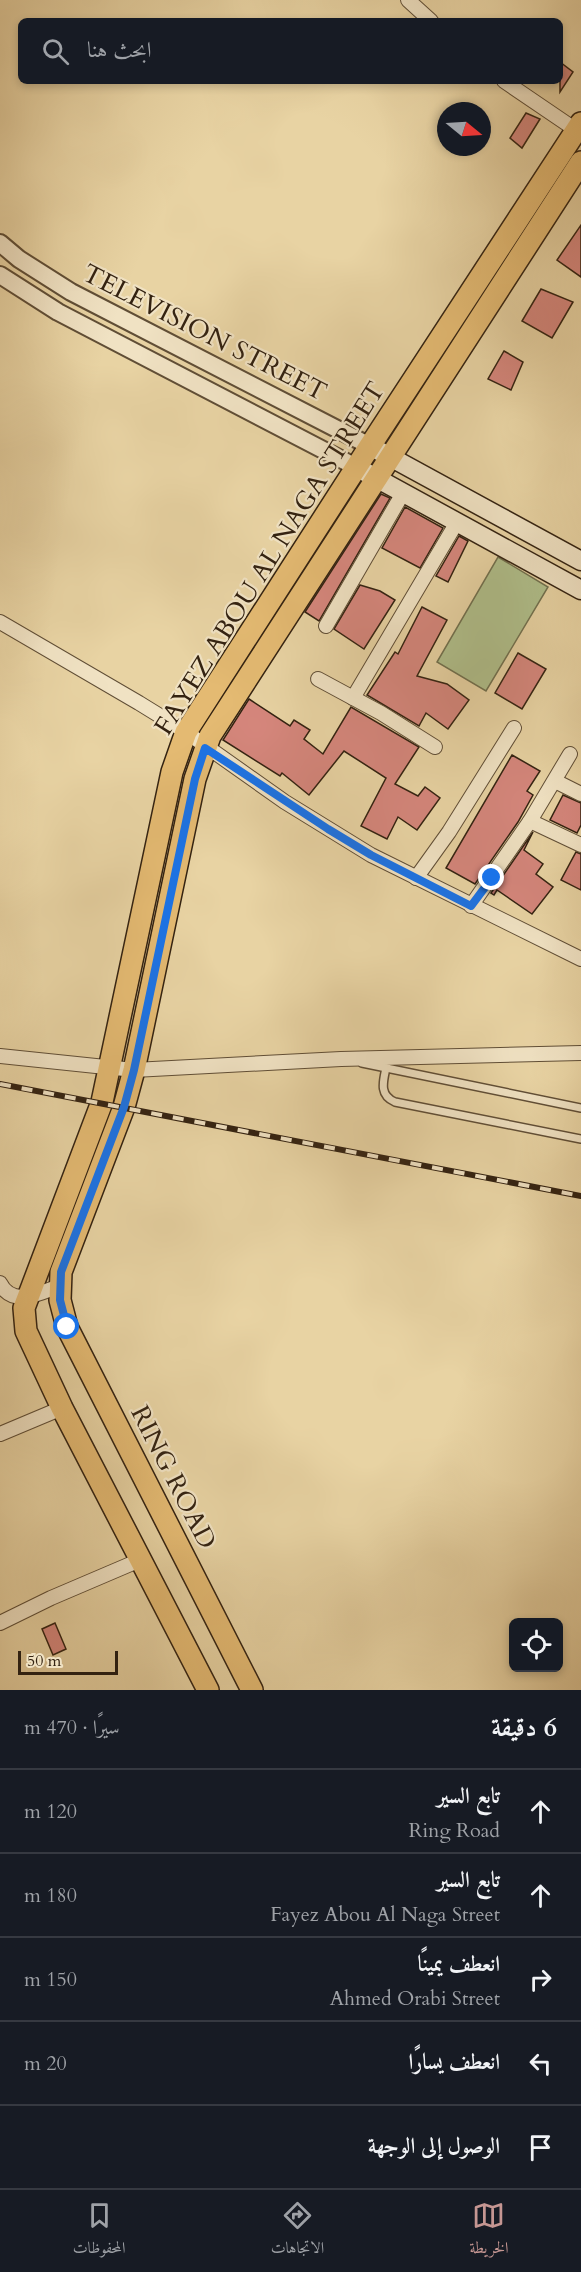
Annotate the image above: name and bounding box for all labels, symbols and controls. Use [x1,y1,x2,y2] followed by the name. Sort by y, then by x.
[18,18,563,84] search box
[39,35,72,68] icon: search
[87,35,152,65] text: ابحث هنا
[437,102,491,156] north arrow
[77,256,333,409] street label: TELEVISION STREET
[146,375,393,742] street label: FAYEZ ABOU AL NAGA STREET
[478,864,504,890] route end
[53,1313,79,1339] route start
[122,1399,225,1555] street label: RING ROAD
[509,1618,563,1672] map controls
[509,1618,563,1672] button: locate
[18,1648,118,1676] scale bar
[27,1650,61,1672] text: 50 m
[491,1710,557,1745] text: 6 دقيقة
[24,1714,120,1741] text: سيرًا · 470 m
[437,1781,500,1811] text: تابع السير
[524,1795,557,1828] icon: ahead
[24,1798,77,1825] text: 120 m
[409,1817,500,1844] text: Ring Road
[437,1865,500,1895] text: تابع السير
[524,1879,557,1912] icon: ahead
[24,1882,77,1909] text: 180 m
[270,1901,500,1928] text: Fayez Abou Al Naga Street
[417,1949,500,1979] text: انعطف يمينًا
[524,1963,557,1996] icon: right
[24,1966,77,1993] text: 150 m
[330,1985,500,2012] text: Ahmed Orabi Street
[409,2047,500,2077] text: انعطف يسارًا
[524,2047,557,2080] icon: left
[24,2050,67,2077] text: 20 m
[368,2131,500,2161] text: الوصول إلى الوجهة
[524,2131,557,2164] icon: arrive
[73,2199,125,2263] tab: المحفوظات
[271,2199,324,2263] tab: الاتجاهات
[469,2199,508,2263] tab: الخريطة

